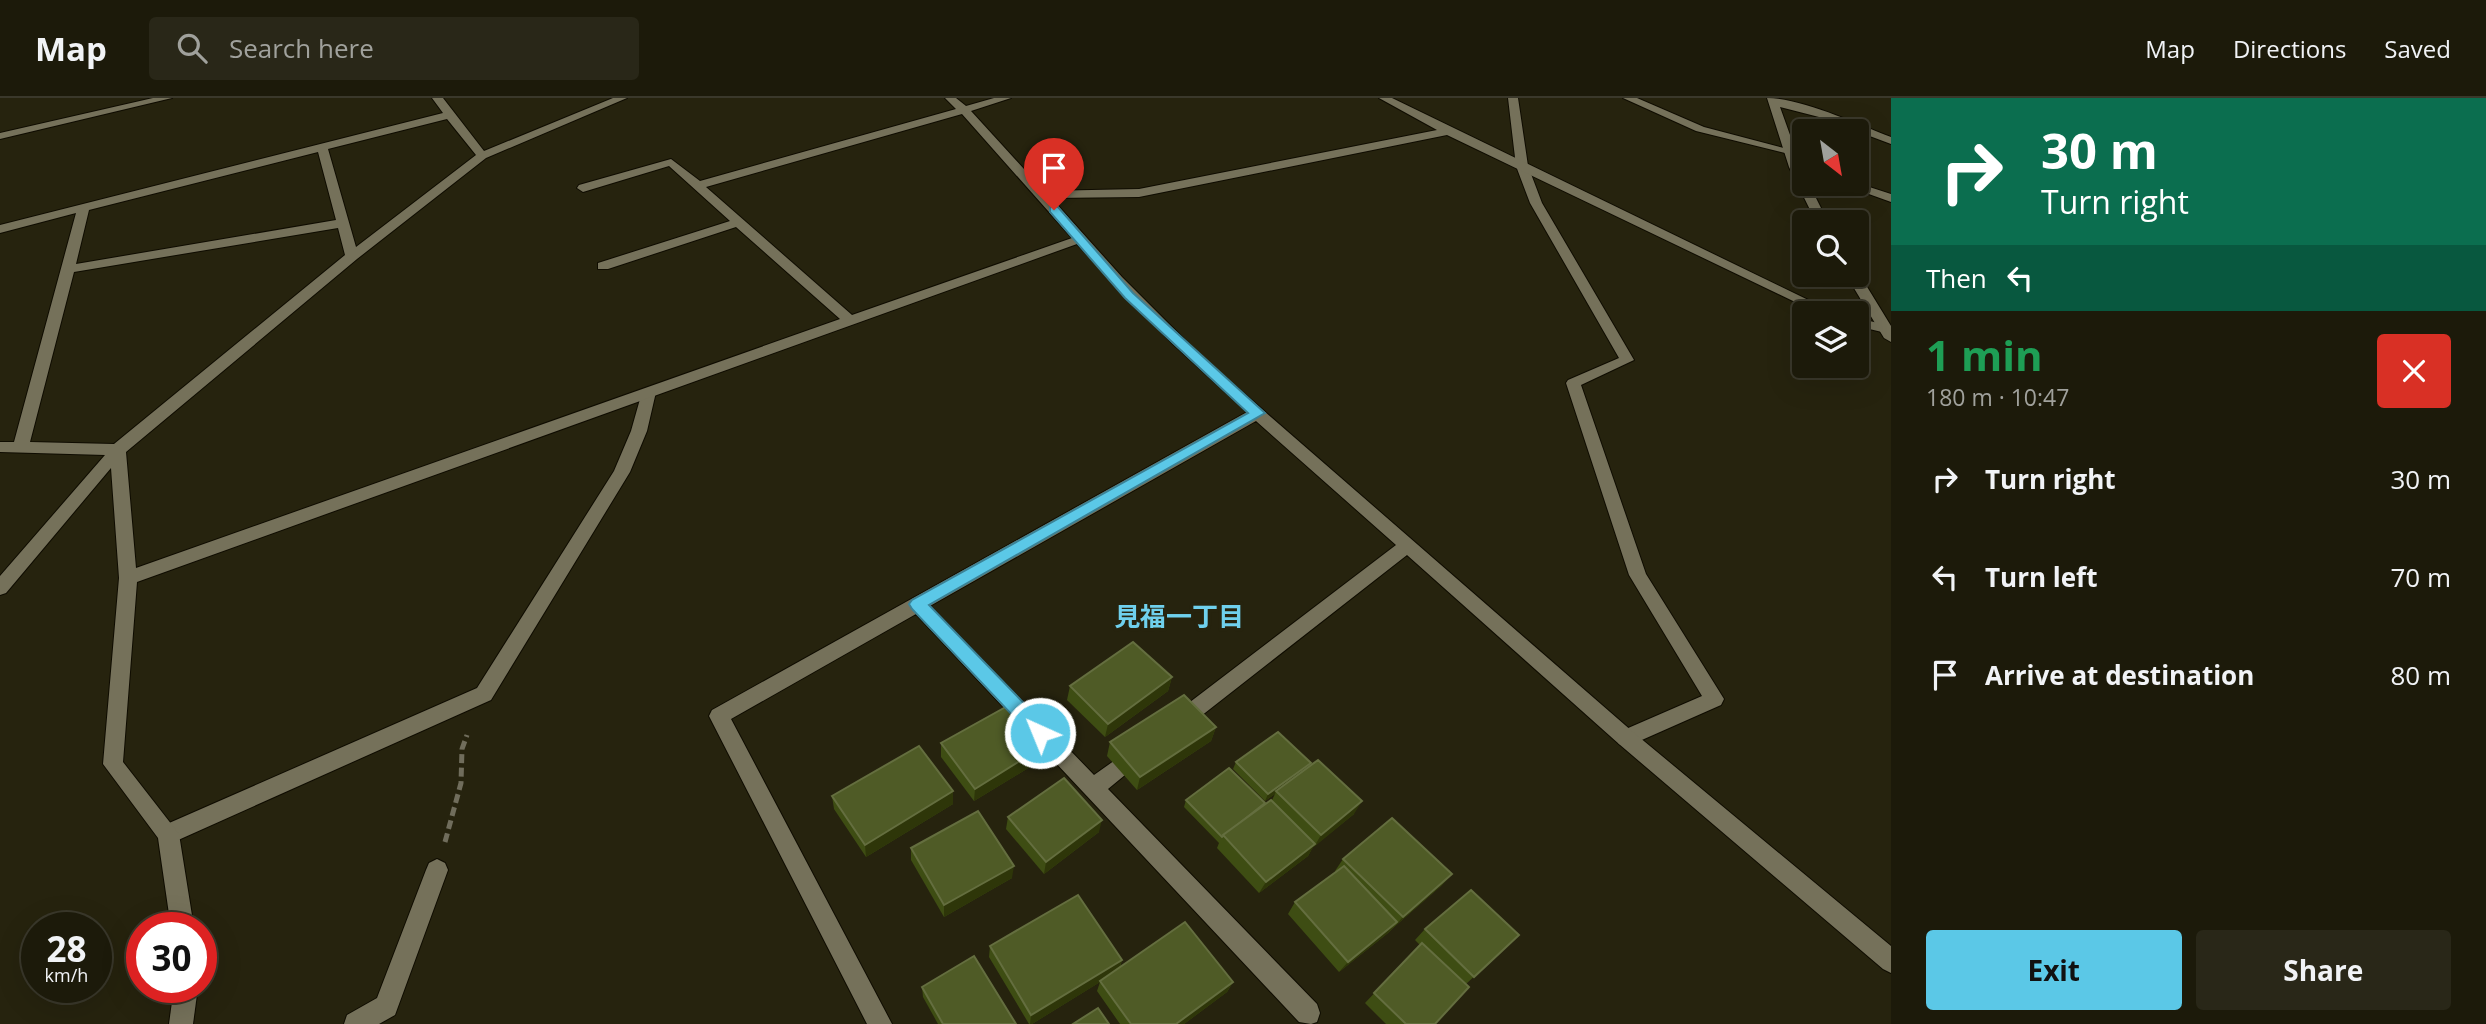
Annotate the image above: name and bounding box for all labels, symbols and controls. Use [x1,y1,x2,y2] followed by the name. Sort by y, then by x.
[149,17,639,80] search box
[35,26,107,71] text: Map
[173,29,211,67] icon: search
[229,30,374,66] text: Search here
[2145,32,2195,65] text: Map
[2233,32,2346,65] text: Directions
[2384,32,2451,65] text: Saved
[2041,117,2158,183] text: 30 m
[1792,119,1869,196] north arrow
[1792,119,1869,378] map controls
[1926,126,2017,217] icon: right
[1024,138,1084,210] pin
[1035,149,1073,187] icon: arrive
[2041,180,2189,223] text: Turn right
[1792,210,1869,287] button: search
[2001,259,2039,297] icon: left
[1926,260,1987,296] text: Then
[1792,301,1869,378] button: layers
[1926,326,2043,383] text: 1 min
[2377,334,2451,408] button: close
[1926,381,2069,413] text: 180 m · 10:47
[1926,460,1964,498] icon: right
[1985,461,2116,497] text: Turn right
[2390,461,2451,497] text: 30 m
[1926,558,1964,596] icon: left
[1985,559,2097,595] text: Turn left
[2390,559,2451,595] text: 70 m
[1114,598,1244,634] district label: 見福一丁目
[1926,656,1964,694] icon: arrive
[1985,657,2254,693] text: Arrive at destination
[2390,657,2451,693] text: 80 m
[1003,696,1077,770] position arrow
[126,912,217,1003] speed limit sign: 30
[46,925,87,972] text: 28
[1926,930,2182,1010] button: Exit
[2196,930,2451,1010] button: Share
[45,963,88,987] text: km/h

